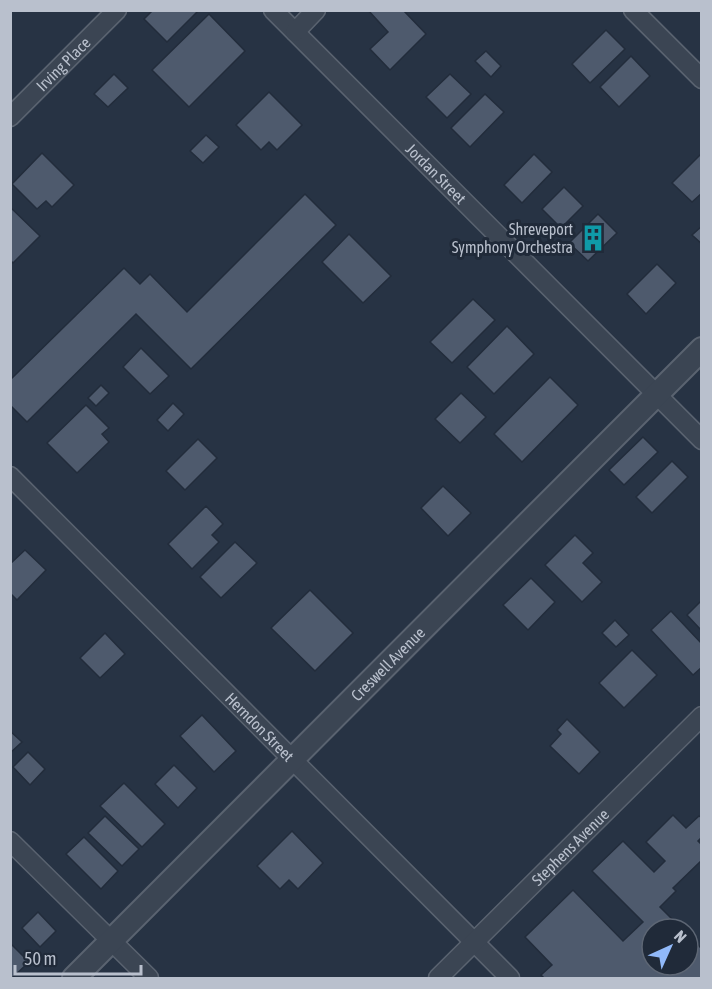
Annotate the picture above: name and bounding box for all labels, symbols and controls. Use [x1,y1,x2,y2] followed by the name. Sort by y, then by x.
[32,33,94,95] street label: Irving Place
[402,140,470,208] street label: Jordan Street
[452,220,573,257] place label: Shreveport Symphony Orchestra
[578,223,608,253] building icon: Shreveport Symphony Orchestra
[347,623,428,704] street label: Creswell Avenue
[222,689,298,765] street label: Herndon Street
[528,805,612,889] street label: Stephens Avenue
[640,917,700,977] north arrow
[671,927,690,946] text: N
[15,938,141,976] scale bar
[24,948,56,969] text: 50 m

